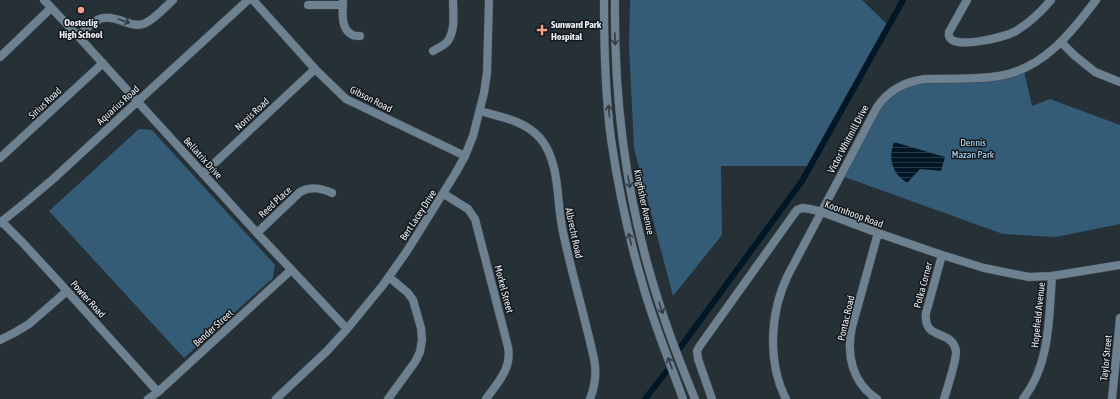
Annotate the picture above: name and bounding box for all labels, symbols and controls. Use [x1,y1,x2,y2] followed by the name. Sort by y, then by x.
[76,5,86,15] marker: Oosterlig High School
[59,17,103,40] place label: Oosterlig High School
[117,18,130,25] one-way arrow
[551,19,602,42] place label: Sunward Park Hospital
[536,24,548,36] marker: Sunward Park Hospital
[611,32,619,45] one-way arrow
[95,83,142,127] street label: Aquarius Road
[348,84,394,114] street label: Gibson Road
[26,85,64,121] street label: Sirius Road
[233,95,272,133] street label: Norris Road
[825,103,871,175] street label: Victor Whitmill Drive
[605,105,612,118] one-way arrow
[181,135,225,181] street label: Bellatrix Drive
[952,137,995,160] park label: Dennis Mazan Park
[632,168,656,236] street label: Kingfisher Avenue
[625,175,633,188] one-way arrow
[256,184,294,220] street label: Reed Place
[398,187,439,242] street label: Bert Lacey Drive
[823,198,885,230] street label: Koornhoop Road
[563,207,585,260] street label: Albrecht Road
[626,232,634,245] one-way arrow
[912,260,935,309] street label: Polka Corner
[492,264,516,314] street label: Morkel Street
[68,278,108,320] street label: Powter Road
[1029,281,1047,348] street label: Hopefield Avenue
[835,294,857,342] street label: Pontac Road
[657,302,665,314] one-way arrow
[191,307,235,349] street label: Bender Street
[1098,334,1114,381] street label: Taylor Street
[665,357,673,369] one-way arrow

